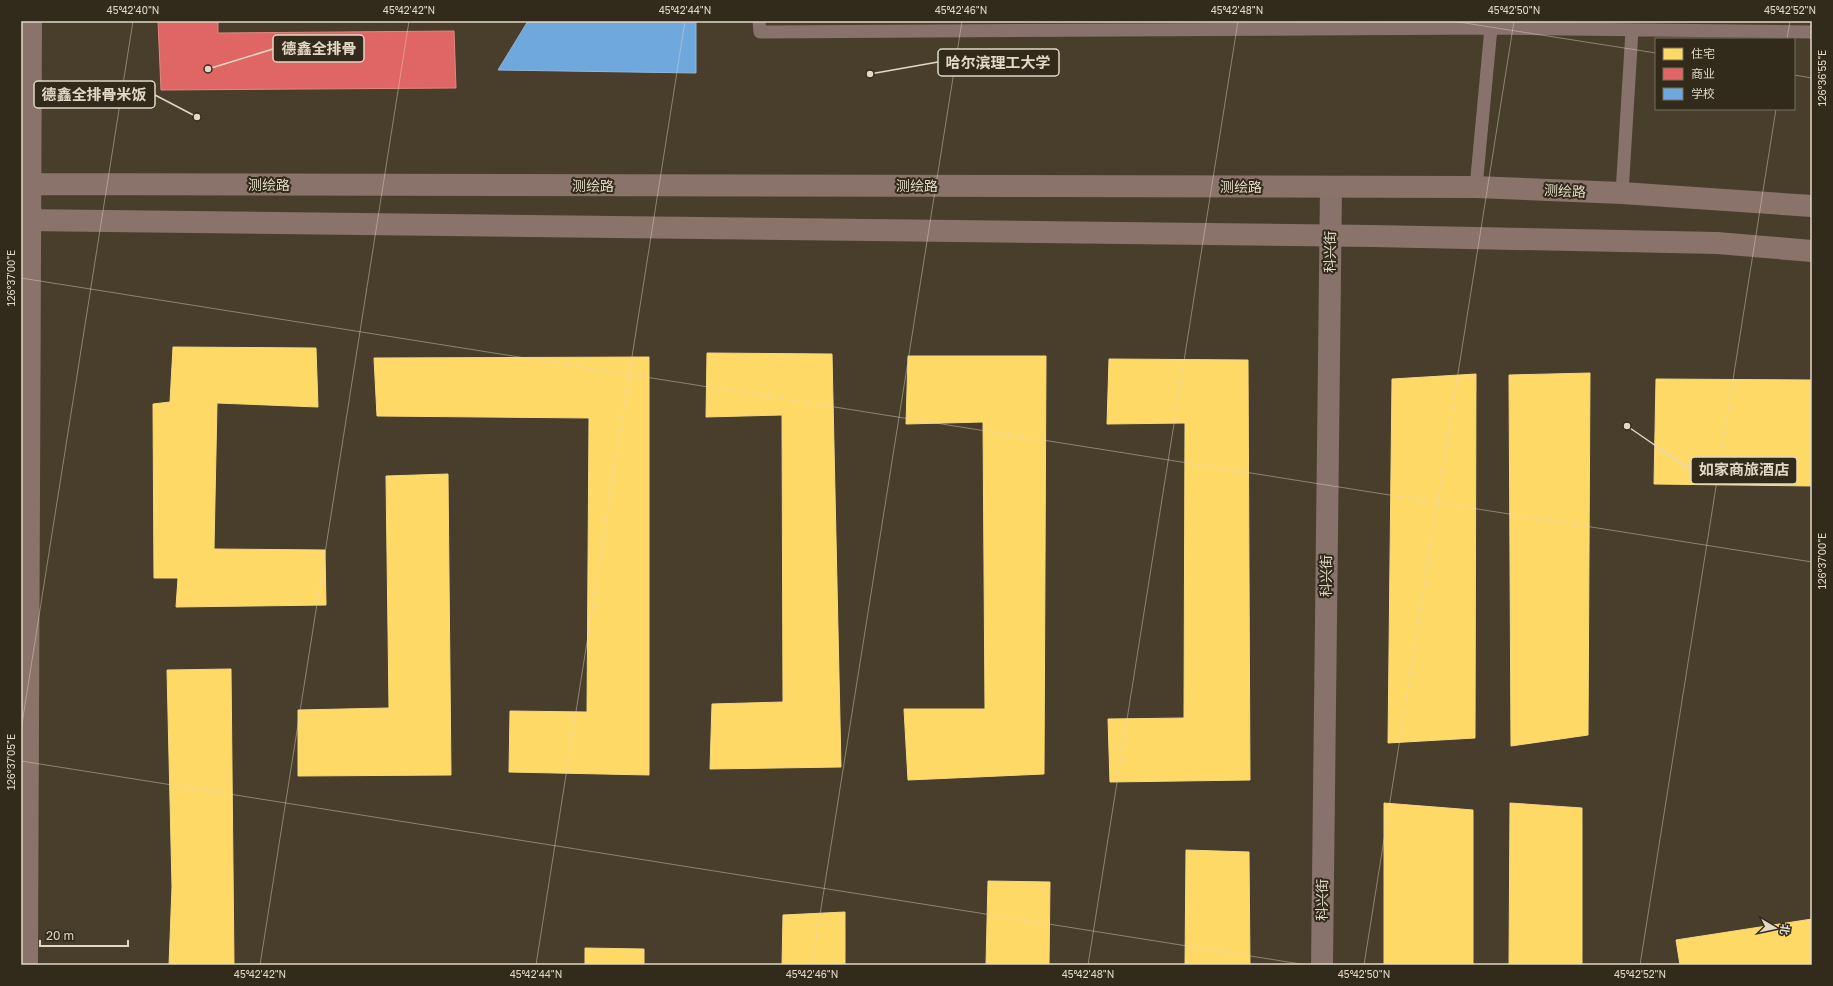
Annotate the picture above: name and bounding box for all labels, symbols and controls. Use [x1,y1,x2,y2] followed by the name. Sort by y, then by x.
[107,4,159,16] text: 45°42'40"N
[383,4,435,16] text: 45°42'42"N
[659,4,711,16] text: 45°42'44"N
[935,4,987,16] text: 45°42'46"N
[1211,4,1263,16] text: 45°42'48"N
[1488,4,1540,16] text: 45°42'50"N
[1764,4,1816,16] text: 45°42'52"N
[273,35,364,62] callout: 德鑫全排骨
[1655,38,1795,110] legend
[281,39,357,57] text: 德鑫全排骨
[1691,46,1715,61] text: 住宅
[938,49,1059,76] callout: 哈尔滨理工大学
[1816,50,1828,106] text: 126°36'55"E
[945,53,1051,71] text: 哈尔滨理工大学
[1691,66,1715,81] text: 商业
[34,81,155,108] callout: 德鑫全排骨米饭
[41,85,147,103] text: 德鑫全排骨米饭
[1691,86,1715,101] text: 学校
[248,176,290,193] street label: 测绘路
[572,177,614,194] street label: 测绘路
[896,177,938,194] street label: 测绘路
[1220,178,1262,195] street label: 测绘路
[1544,181,1586,200] street label: 测绘路
[1321,231,1338,273] street label: 科兴街
[5,250,17,306] text: 126°37'00"E
[1691,457,1797,484] callout: 如家商旅酒店
[1699,460,1789,478] text: 如家商旅酒店
[1816,533,1828,589] text: 126°37'00"E
[1317,555,1334,597] street label: 科兴街
[5,734,17,790] text: 126°37'05"E
[1313,879,1330,921] street label: 科兴街
[1755,908,1795,948] north arrow
[40,922,128,948] scale bar
[1778,923,1793,936] text: 北
[46,928,74,943] text: 20 m
[234,968,286,980] text: 45°42'42"N
[510,968,562,980] text: 45°42'44"N
[786,968,838,980] text: 45°42'46"N
[1062,968,1114,980] text: 45°42'48"N
[1338,968,1390,980] text: 45°42'50"N
[1614,968,1666,980] text: 45°42'52"N

